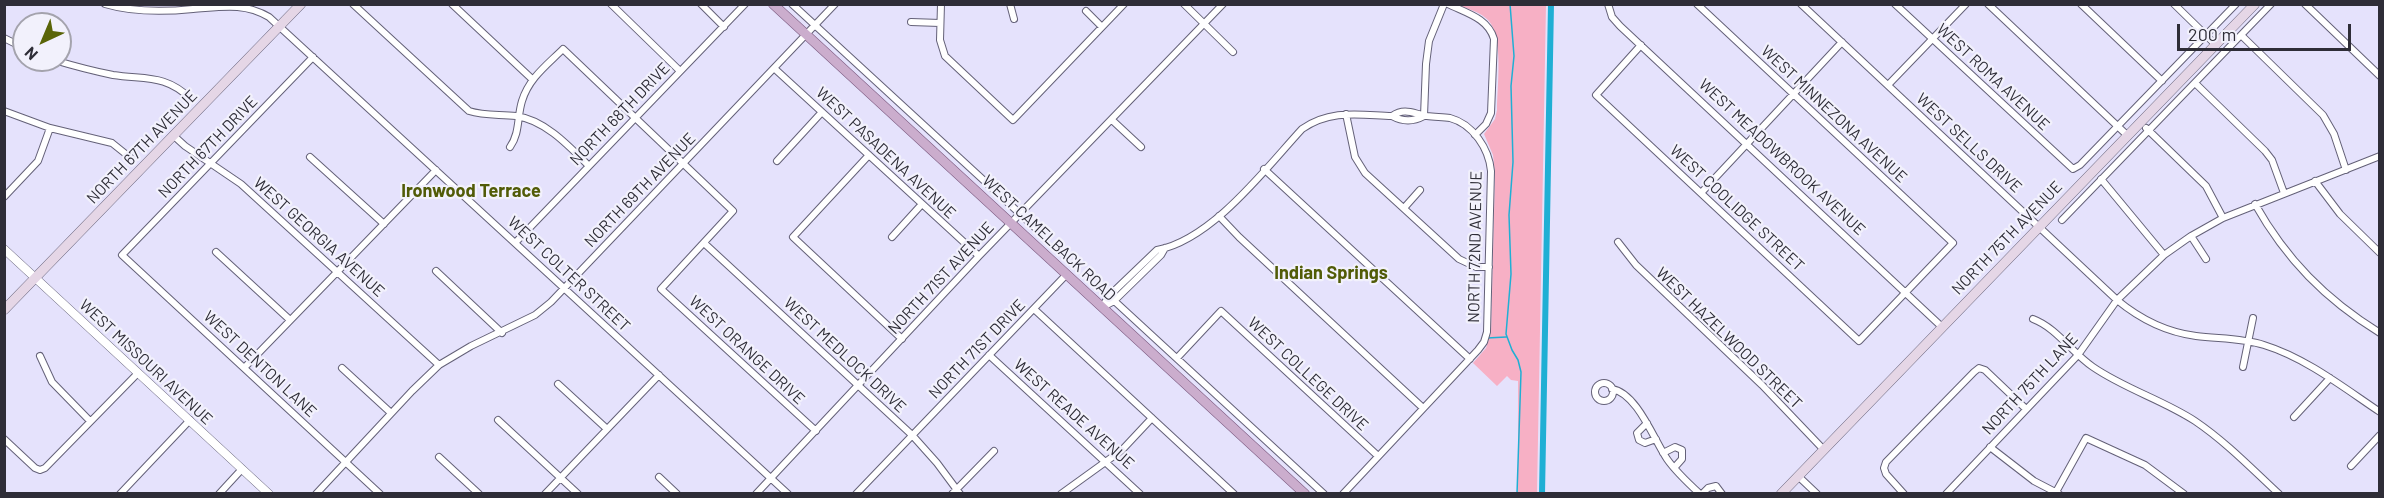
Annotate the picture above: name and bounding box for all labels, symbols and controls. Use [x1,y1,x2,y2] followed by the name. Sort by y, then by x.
[12,12,72,72] north arrow
[2180,12,2354,50] scale bar
[1932,20,2054,134] street label: WEST ROMA AVENUE
[2188,23,2236,45] text: 200 m
[1757,41,1911,187] street label: WEST MINNEZONA AVENUE
[20,43,41,64] text: N
[566,59,674,169] street label: NORTH 68TH DRIVE
[1695,75,1869,239] street label: WEST MEADOWBROOK AVENUE
[812,83,960,223] street label: WEST PASADENA AVENUE
[83,86,201,208] street label: NORTH 67TH AVENUE
[1912,89,2026,197] street label: WEST SELLS DRIVE
[154,92,262,202] street label: NORTH 67TH DRIVE
[581,129,699,251] street label: NORTH 69TH AVENUE
[1666,141,1808,275] street label: WEST COOLIDGE STREET
[978,171,1120,305] street label: WEST CAMELBACK ROAD
[1464,171,1486,323] street label: NORTH 72ND AVENUE
[250,173,388,301] street label: WEST GEORGIA AVENUE
[1948,177,2066,299] street label: NORTH 75TH AVENUE
[401,180,541,202] district label: Ironwood Terrace
[504,212,634,336] street label: WEST COLTER STREET
[884,218,998,338] street label: NORTH 71ST AVENUE
[1274,262,1388,284] district label: Indian Springs
[1652,263,1806,413] street label: WEST HAZELWOOD STREET
[685,291,809,409] street label: WEST ORANGE DRIVE
[780,293,910,417] street label: WEST MEDLOCK DRIVE
[75,295,217,429] street label: WEST MISSOURI AVENUE
[925,295,1029,403] street label: NORTH 71ST DRIVE
[200,307,320,421] street label: WEST DENTON LANE
[1244,313,1372,435] street label: WEST COLLEGE DRIVE
[1978,329,2082,439] street label: NORTH 75TH LANE
[1010,355,1138,473] street label: WEST READE AVENUE

